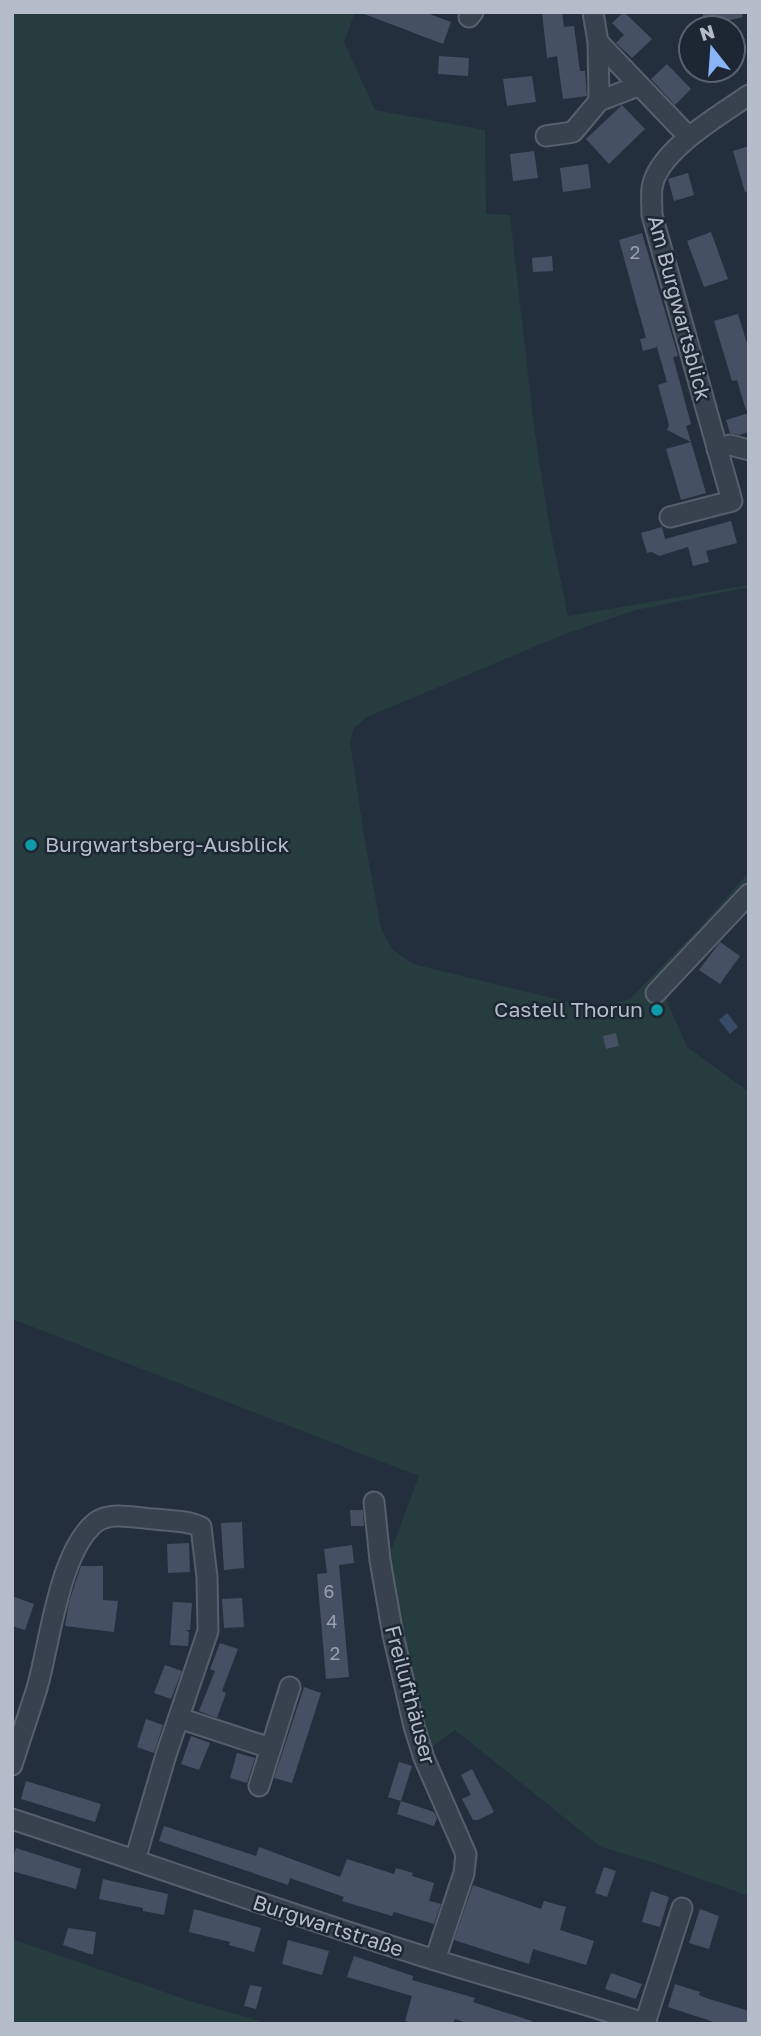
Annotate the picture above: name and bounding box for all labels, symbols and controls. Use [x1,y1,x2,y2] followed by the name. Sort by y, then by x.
[677,14,747,84] north arrow
[697,19,717,45] text: N
[643,212,717,403] street label: Am Burgwartsblick
[630,241,640,263] house number: 2
[45,831,289,857] place label: Burgwartsberg-Ausblick
[23,837,39,853] marker: Burgwartsberg-Ausblick
[494,996,643,1022] place label: Castell Thorun
[649,1002,665,1018] marker: Castell Thorun
[324,1580,334,1602] house number: 6
[327,1610,338,1632] house number: 4
[380,1622,442,1767] street label: Freilufthäuser
[330,1642,340,1664] house number: 2
[250,1888,407,1962] street label: Burgwartstraße

